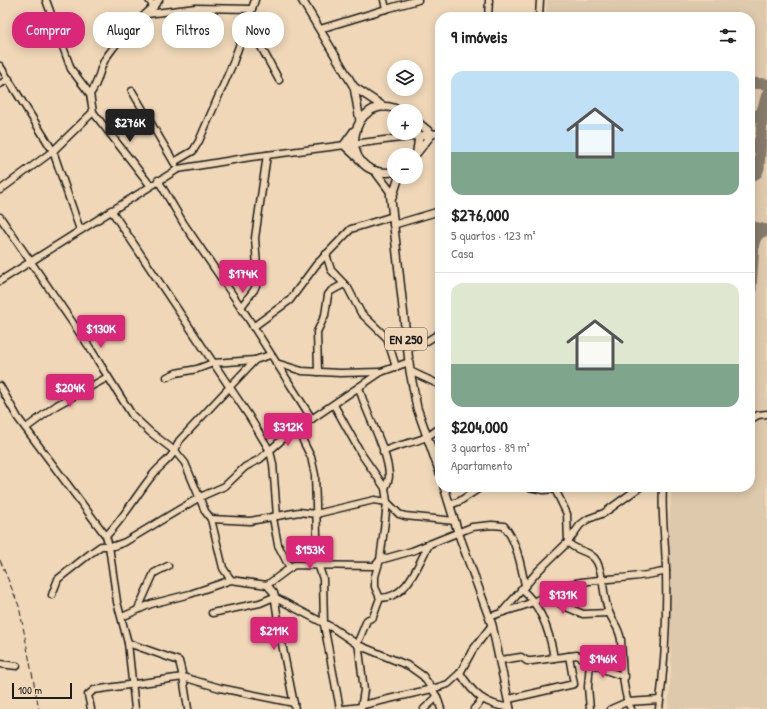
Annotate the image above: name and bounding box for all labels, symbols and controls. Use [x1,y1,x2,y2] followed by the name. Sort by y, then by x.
[12,12,85,48] chip: Comprar
[93,12,154,48] chip: Alugar
[162,12,224,48] chip: Filtros
[232,12,284,48] chip: Novo
[451,25,507,48] text: 9 imóveis
[717,25,739,47] icon: filters
[387,60,423,184] map controls
[387,60,423,96] button: layers
[559,97,631,169] icon: home
[387,104,423,140] button: +
[102,109,158,143] pin: $276K
[114,113,146,131] text: $276K
[387,148,423,184] button: −
[451,203,509,226] text: $276,000
[451,226,536,244] text: 5 quartos · 123 m²
[451,244,473,262] text: Casa
[215,260,271,294] pin: $174K
[228,264,258,282] text: $174K
[559,309,631,381] icon: home
[73,315,129,349] pin: $130K
[86,319,116,337] text: $130K
[385,328,427,350] road number: EN 250
[42,374,98,408] pin: $204K
[55,378,85,396] text: $204K
[260,413,316,447] pin: $312K
[451,415,508,438] text: $204,000
[273,417,303,435] text: $312K
[451,438,530,456] text: 3 quartos · 89 m²
[451,456,512,474] text: Apartamento
[282,536,338,570] pin: $153K
[295,540,325,558] text: $153K
[535,581,591,615] pin: $131K
[549,585,577,603] text: $131K
[246,617,302,651] pin: $211K
[260,621,288,639] text: $211K
[575,645,631,679] pin: $146K
[589,649,617,667] text: $146K
[12,681,72,700] scale bar
[18,683,42,697] text: 100 m

